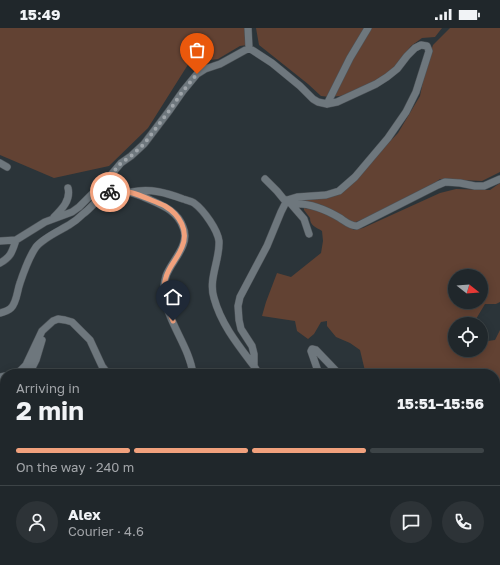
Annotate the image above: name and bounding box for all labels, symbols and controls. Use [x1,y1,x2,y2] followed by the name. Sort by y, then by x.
[20,5,61,23] text: 15:49
[180,33,214,74] pin
[186,39,208,61] icon: bag
[90,172,130,212] courier
[99,181,121,203] icon: bike
[448,269,488,309] north arrow
[448,269,488,357] map controls
[156,280,190,321] pin
[162,286,184,308] icon: home
[448,317,488,357] button: locate
[16,380,80,396] text: Arriving in
[397,394,484,412] text: 15:51–15:56
[16,395,84,426] text: 2 min
[16,459,134,475] text: On the way · 240 m
[16,501,58,543] button: person
[390,501,432,543] button: chat
[442,501,484,543] button: phone
[68,505,101,523] text: Alex
[68,523,144,539] text: Courier · 4.6

